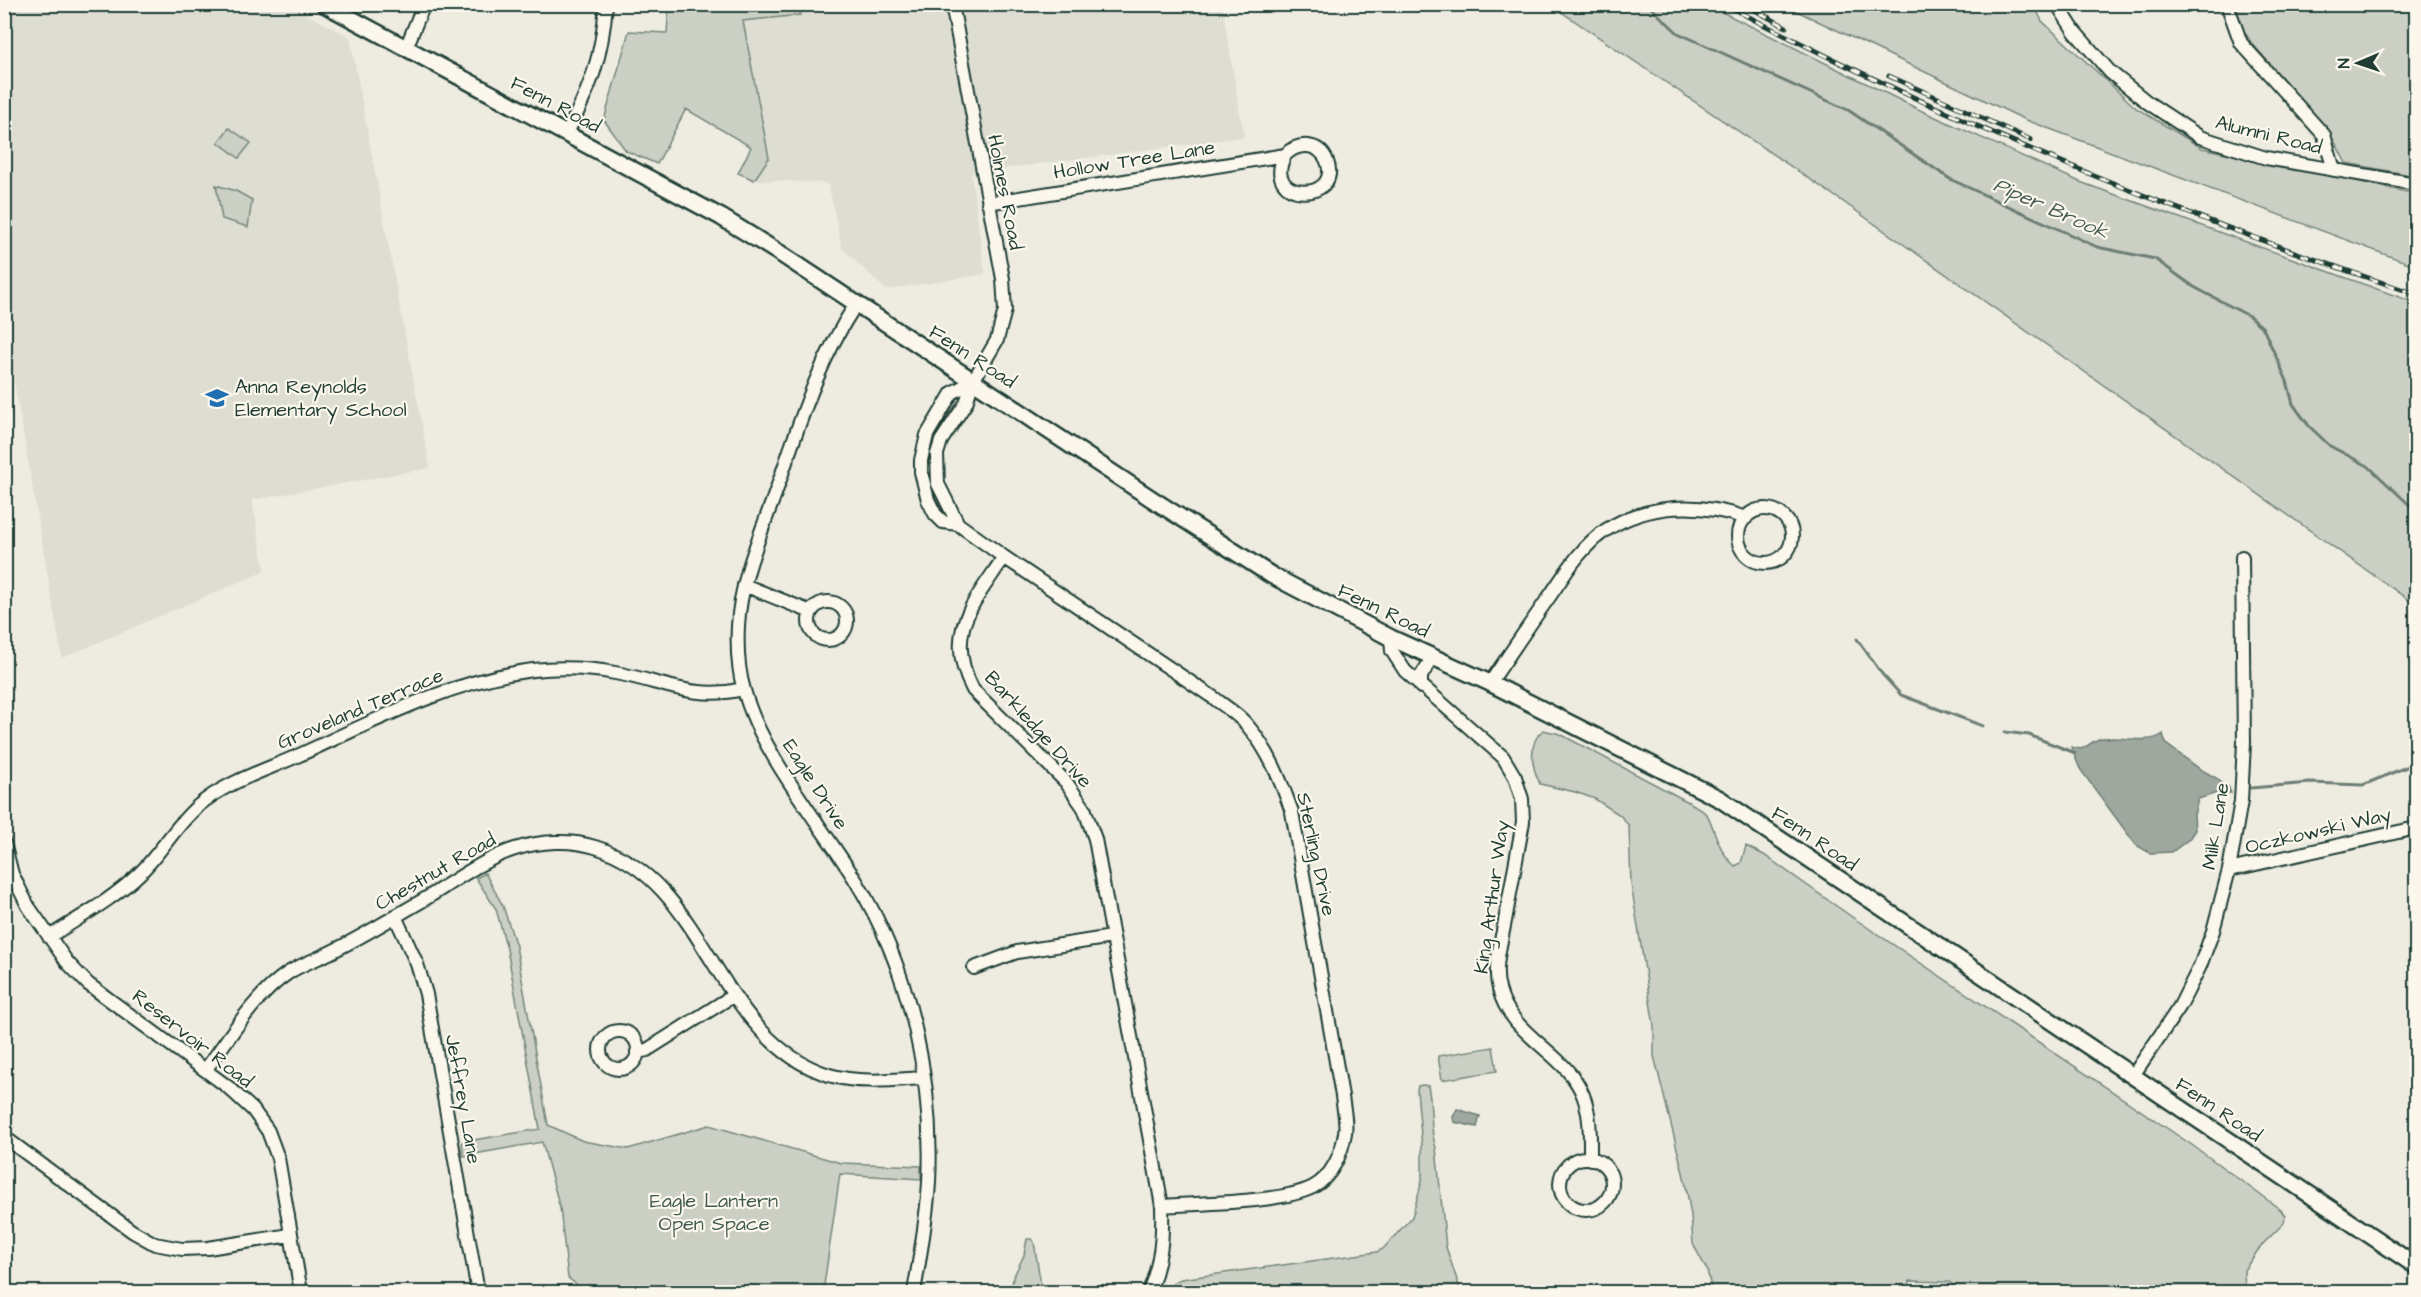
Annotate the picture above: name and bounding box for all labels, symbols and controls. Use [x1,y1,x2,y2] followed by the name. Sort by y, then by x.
[2328,33,2388,93] north arrow
[2333,58,2355,69] text: N
[505,69,606,140] street label: Fenn Road
[2213,108,2325,162] street label: Alumni Road
[980,132,1030,252] street label: Holmes Road
[1051,133,1217,187] street label: Hollow Tree Lane
[1989,170,2114,247] water label: Piper Brook
[923,318,1021,395] street label: Fenn Road
[235,373,407,425] place label: Anna Reynolds Elementary School
[204,385,230,411] school or university icon: Anna Reynolds Elementary School
[1333,577,1434,645] street label: Fenn Road
[273,661,448,757] street label: Groveland Terrace
[977,665,1099,795] street label: Barkledge Drive
[775,734,855,836] street label: Eagle Drive
[2195,780,2237,872] street label: Milk Lane
[1288,790,1343,919] street label: Sterling Drive
[1766,800,1863,878] street label: Fenn Road
[2242,801,2394,862] street label: Oczkowski Way
[1467,819,1518,976] street label: King Arthur Way
[370,826,501,918] street label: Chestnut Road
[126,983,259,1095] street label: Reservoir Road
[437,1032,488,1166] street label: Jeffrey Lane
[2170,1071,2267,1149] street label: Fenn Road
[650,1187,778,1238] park label: Eagle Lantern Open Space

